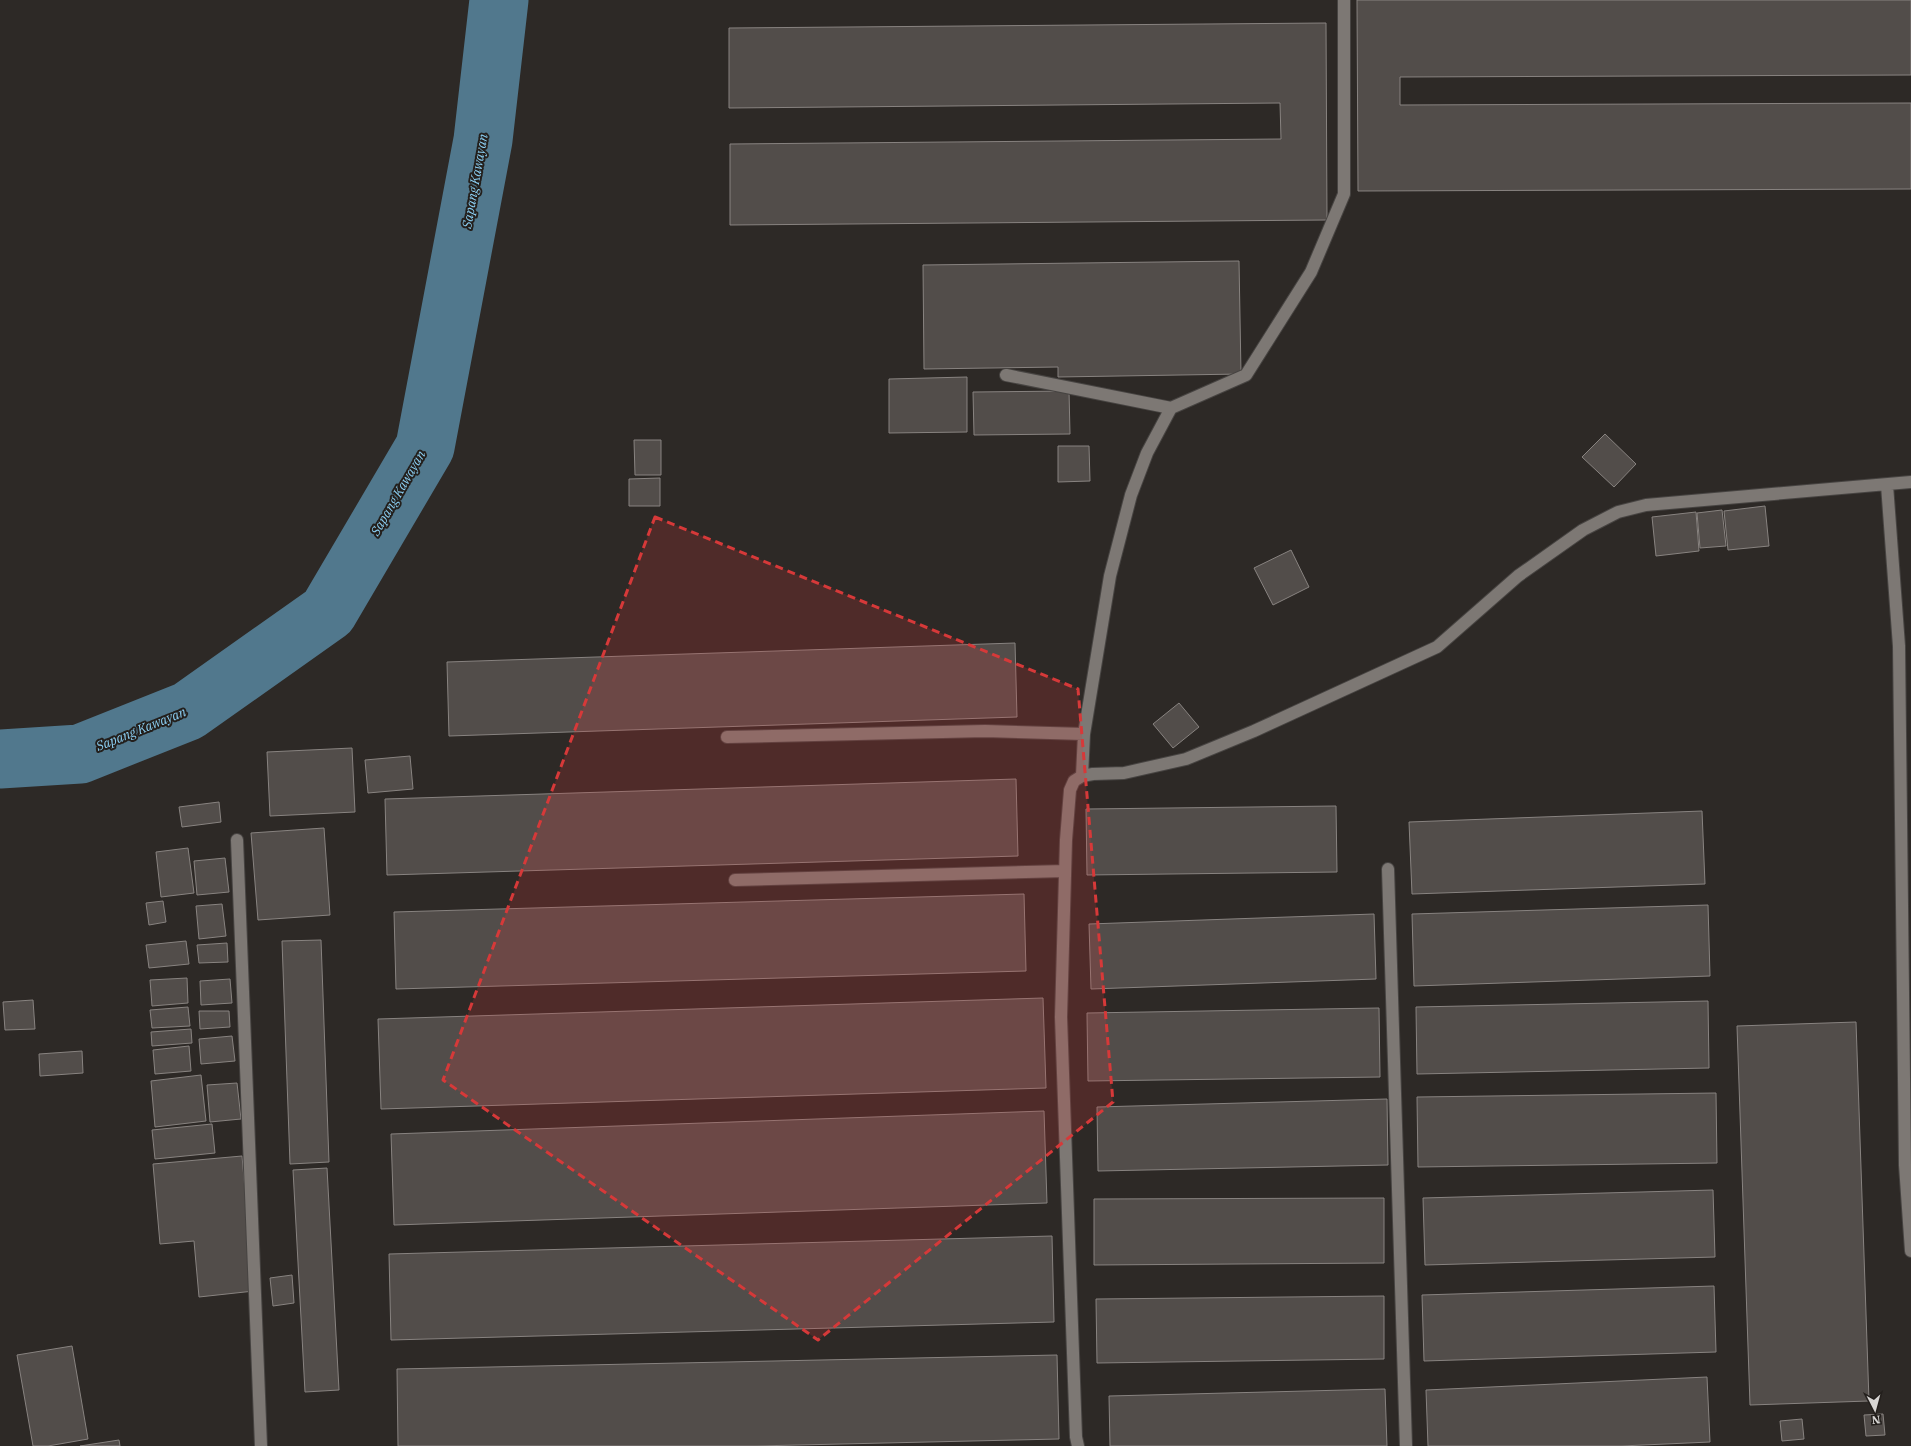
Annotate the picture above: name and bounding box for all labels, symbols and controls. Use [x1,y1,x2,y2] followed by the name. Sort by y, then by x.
[458,132,492,231] water label: Sapang Kawayan
[366,447,430,540] water label: Sapang Kawayan
[93,703,189,755] water label: Sapang Kawayan
[1855,1390,1895,1430] north arrow
[1871,1413,1881,1427] text: N

